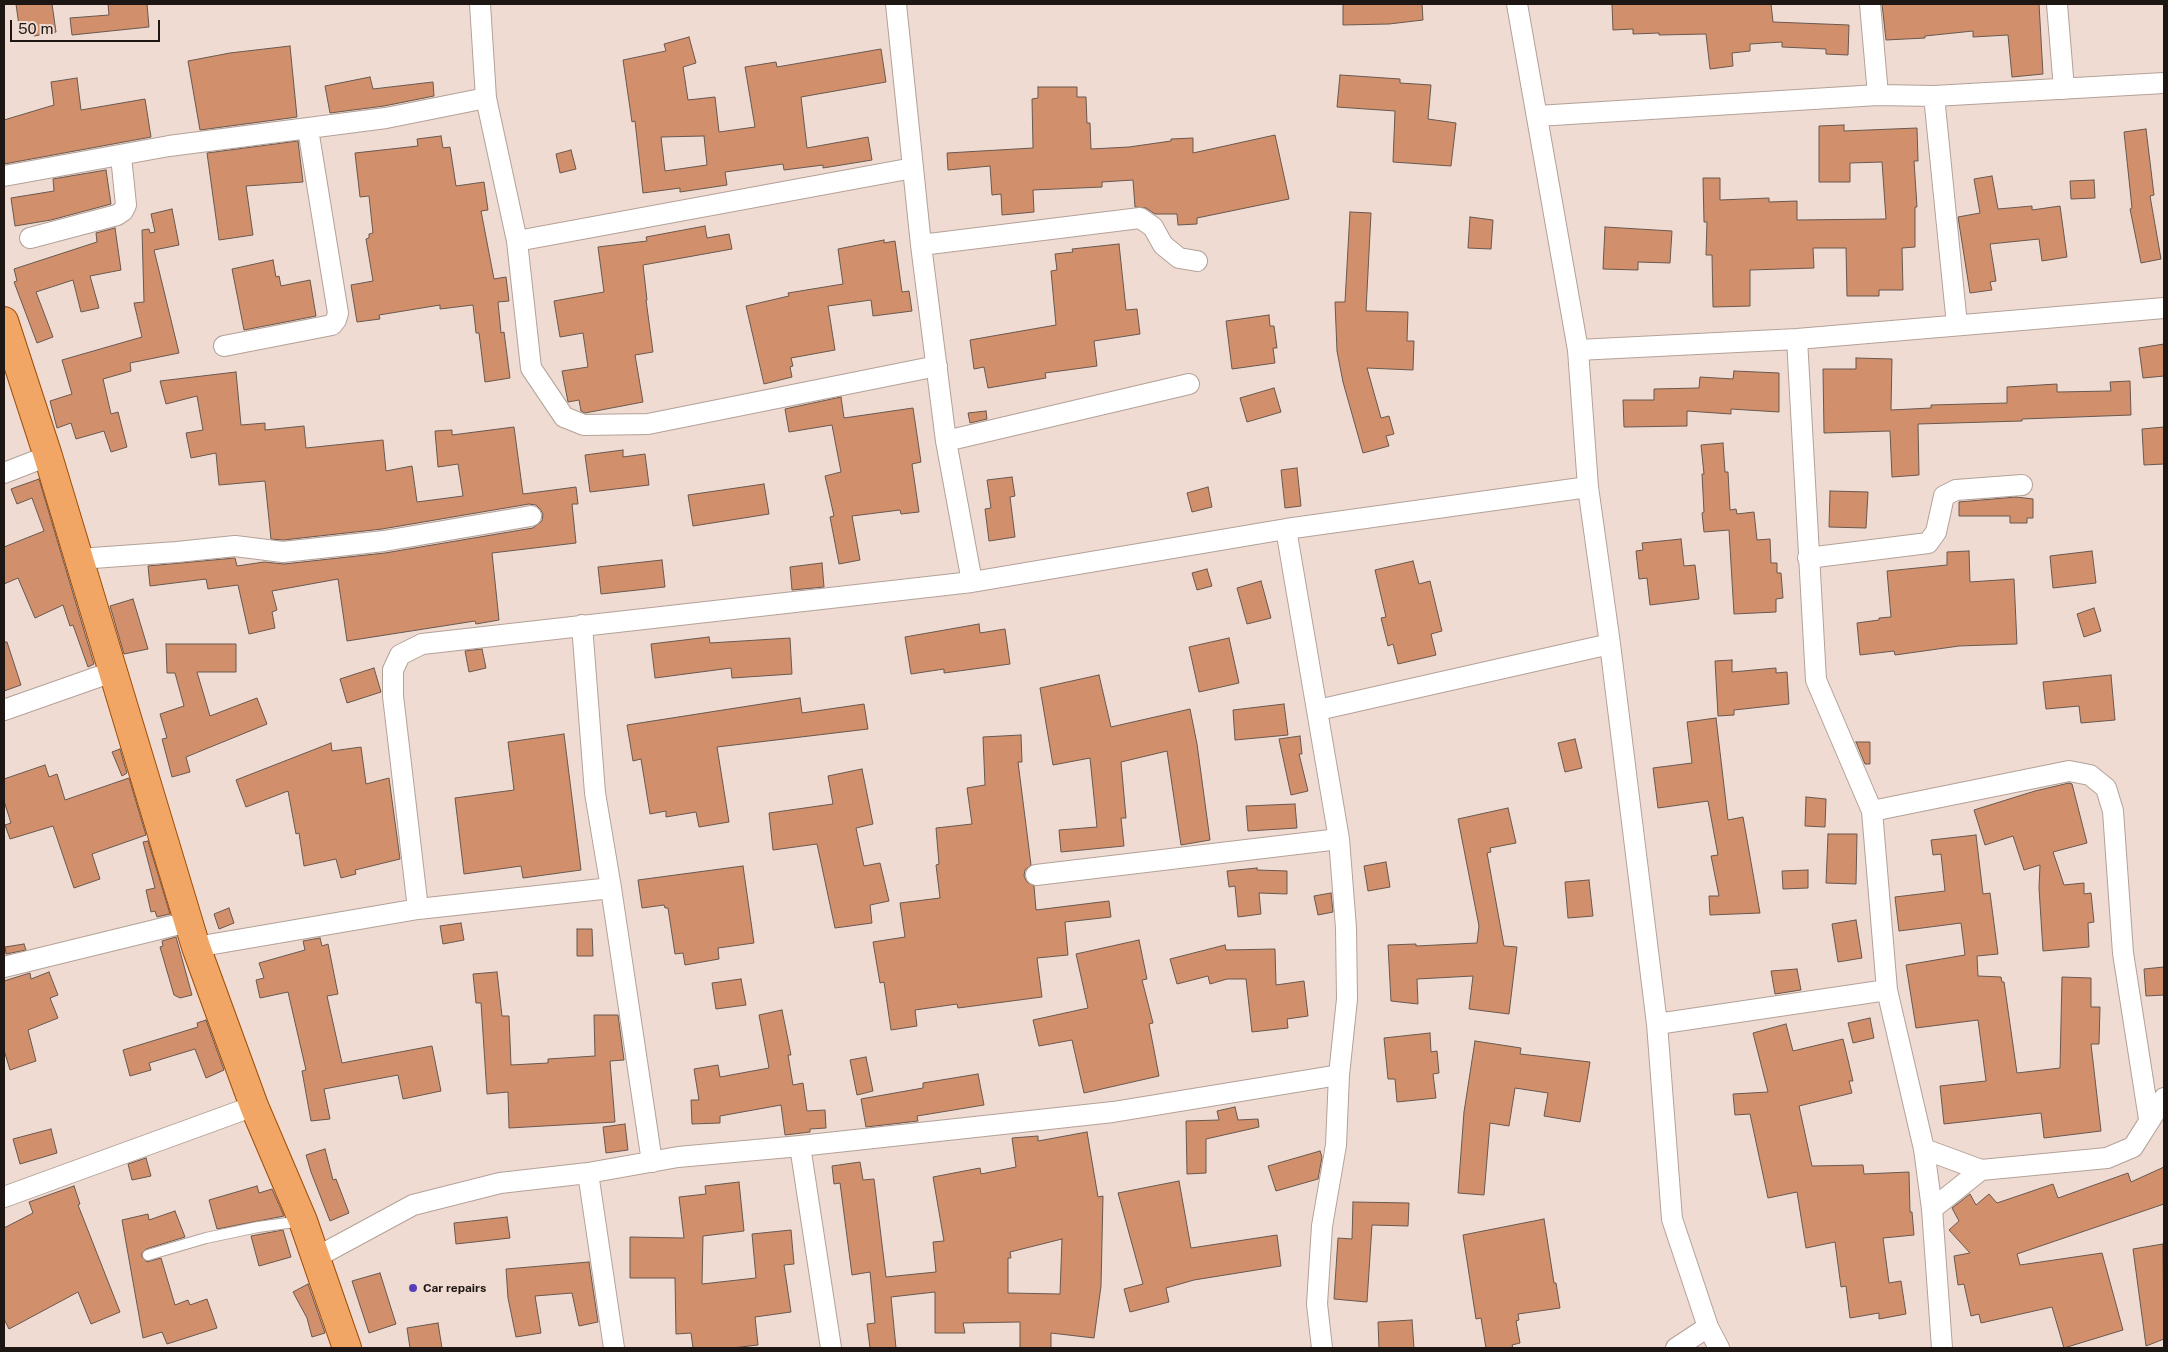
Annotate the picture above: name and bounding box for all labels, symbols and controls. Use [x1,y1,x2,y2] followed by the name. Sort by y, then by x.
[12,10,162,42] scale bar
[18,20,53,37] text: 50 m
[423,1281,486,1295] place label: Car repairs
[407,1282,419,1294] marker: Car repairs

